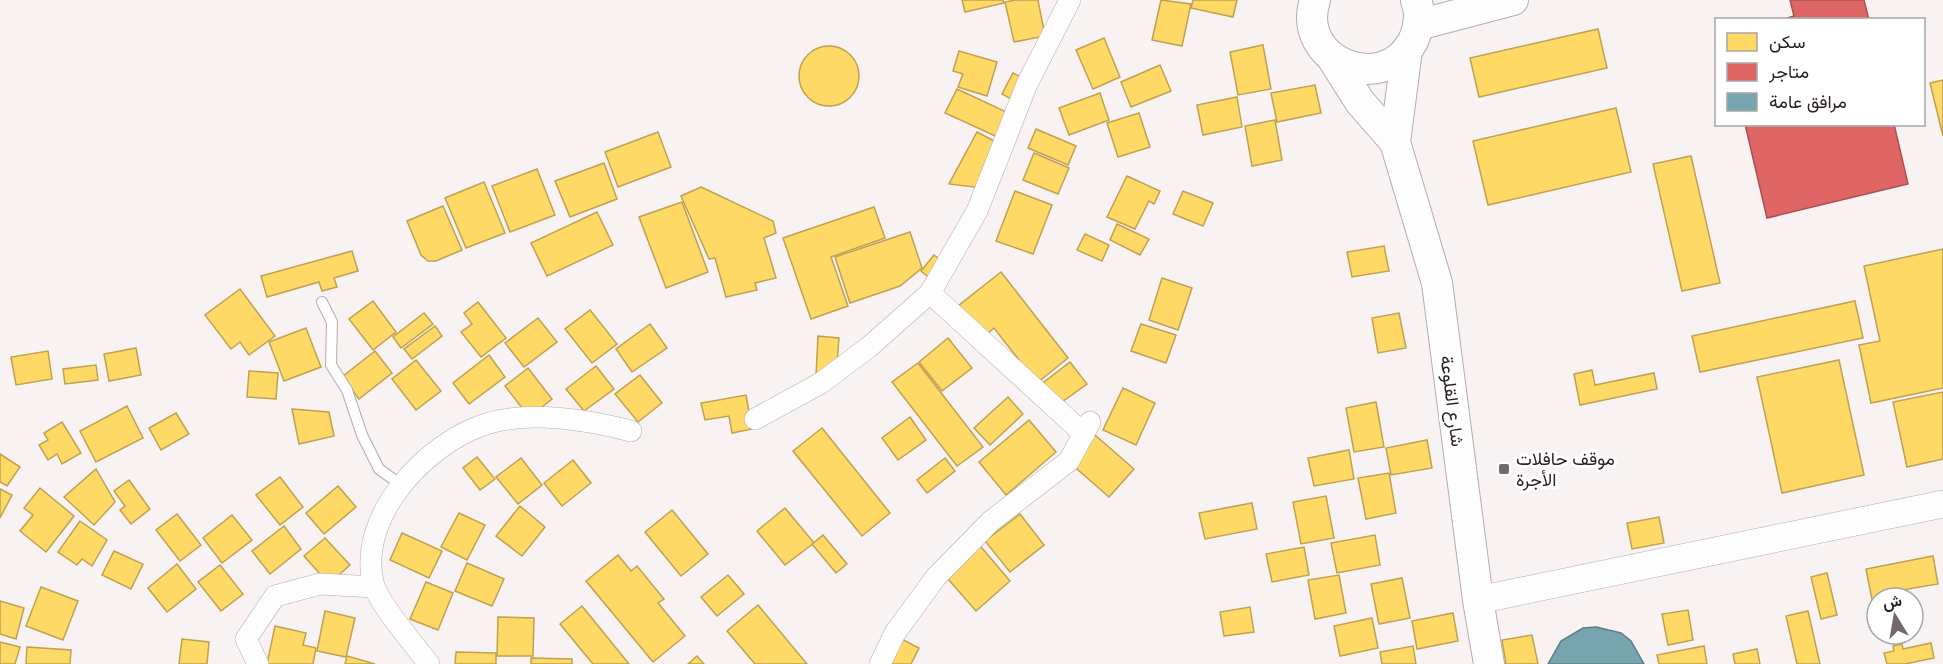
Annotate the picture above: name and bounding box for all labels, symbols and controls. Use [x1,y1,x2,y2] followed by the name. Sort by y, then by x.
[1715,18,1925,126] legend
[1769,31,1805,53] text: سكن
[1768,61,1809,83] text: متاجر
[1769,91,1847,113] text: مرافق عامة
[1434,354,1469,448] street label: شارع القلوعة
[1516,448,1615,491] place label: موقف حافلات الأجرة
[1497,462,1511,476] marker: موقف حافلات الأجرة
[1865,586,1925,646] north arrow
[1881,591,1903,613] text: ش

